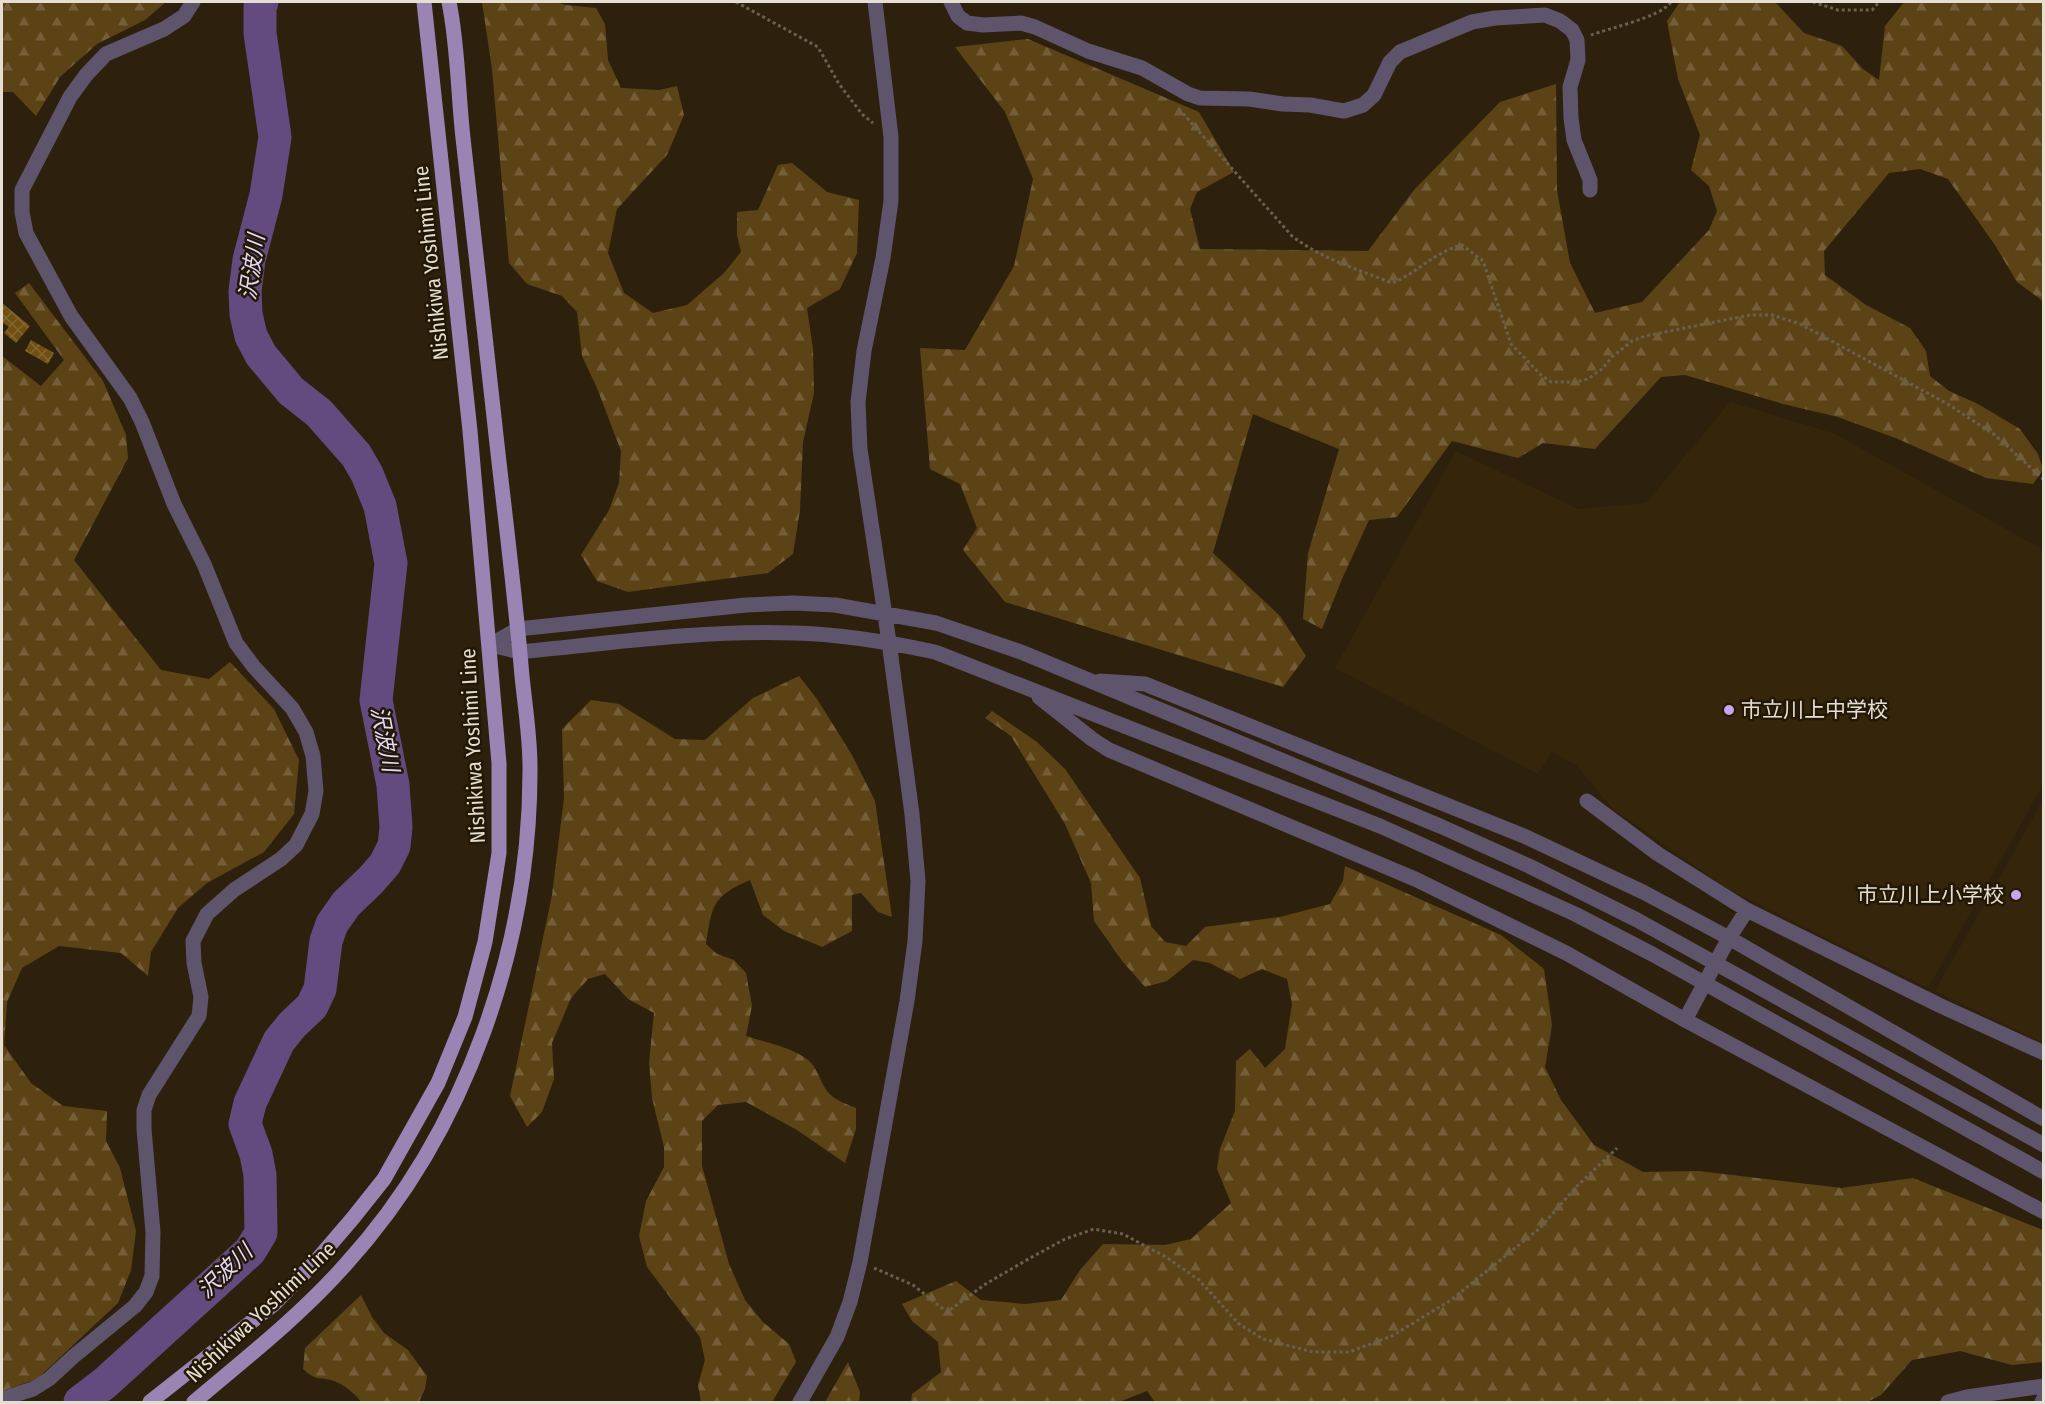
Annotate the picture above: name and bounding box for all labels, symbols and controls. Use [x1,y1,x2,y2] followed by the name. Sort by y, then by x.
[408,165,454,361] street label: Nishikiwa Yoshimi Line
[234,230,270,302] water label: 沢波川
[455,648,491,844] street label: Nishikiwa Yoshimi Line
[1741,697,1888,723] place label: 市立川上中学校
[1722,703,1736,717] marker: 市立川上中学校
[365,704,405,776] water label: 沢波川
[1857,882,2004,908] place label: 市立川上小学校
[2009,888,2023,902] marker: 市立川上小学校
[181,1236,341,1388] street label: Nishikiwa Yoshimi Line
[192,1237,260,1304] water label: 沢波川

